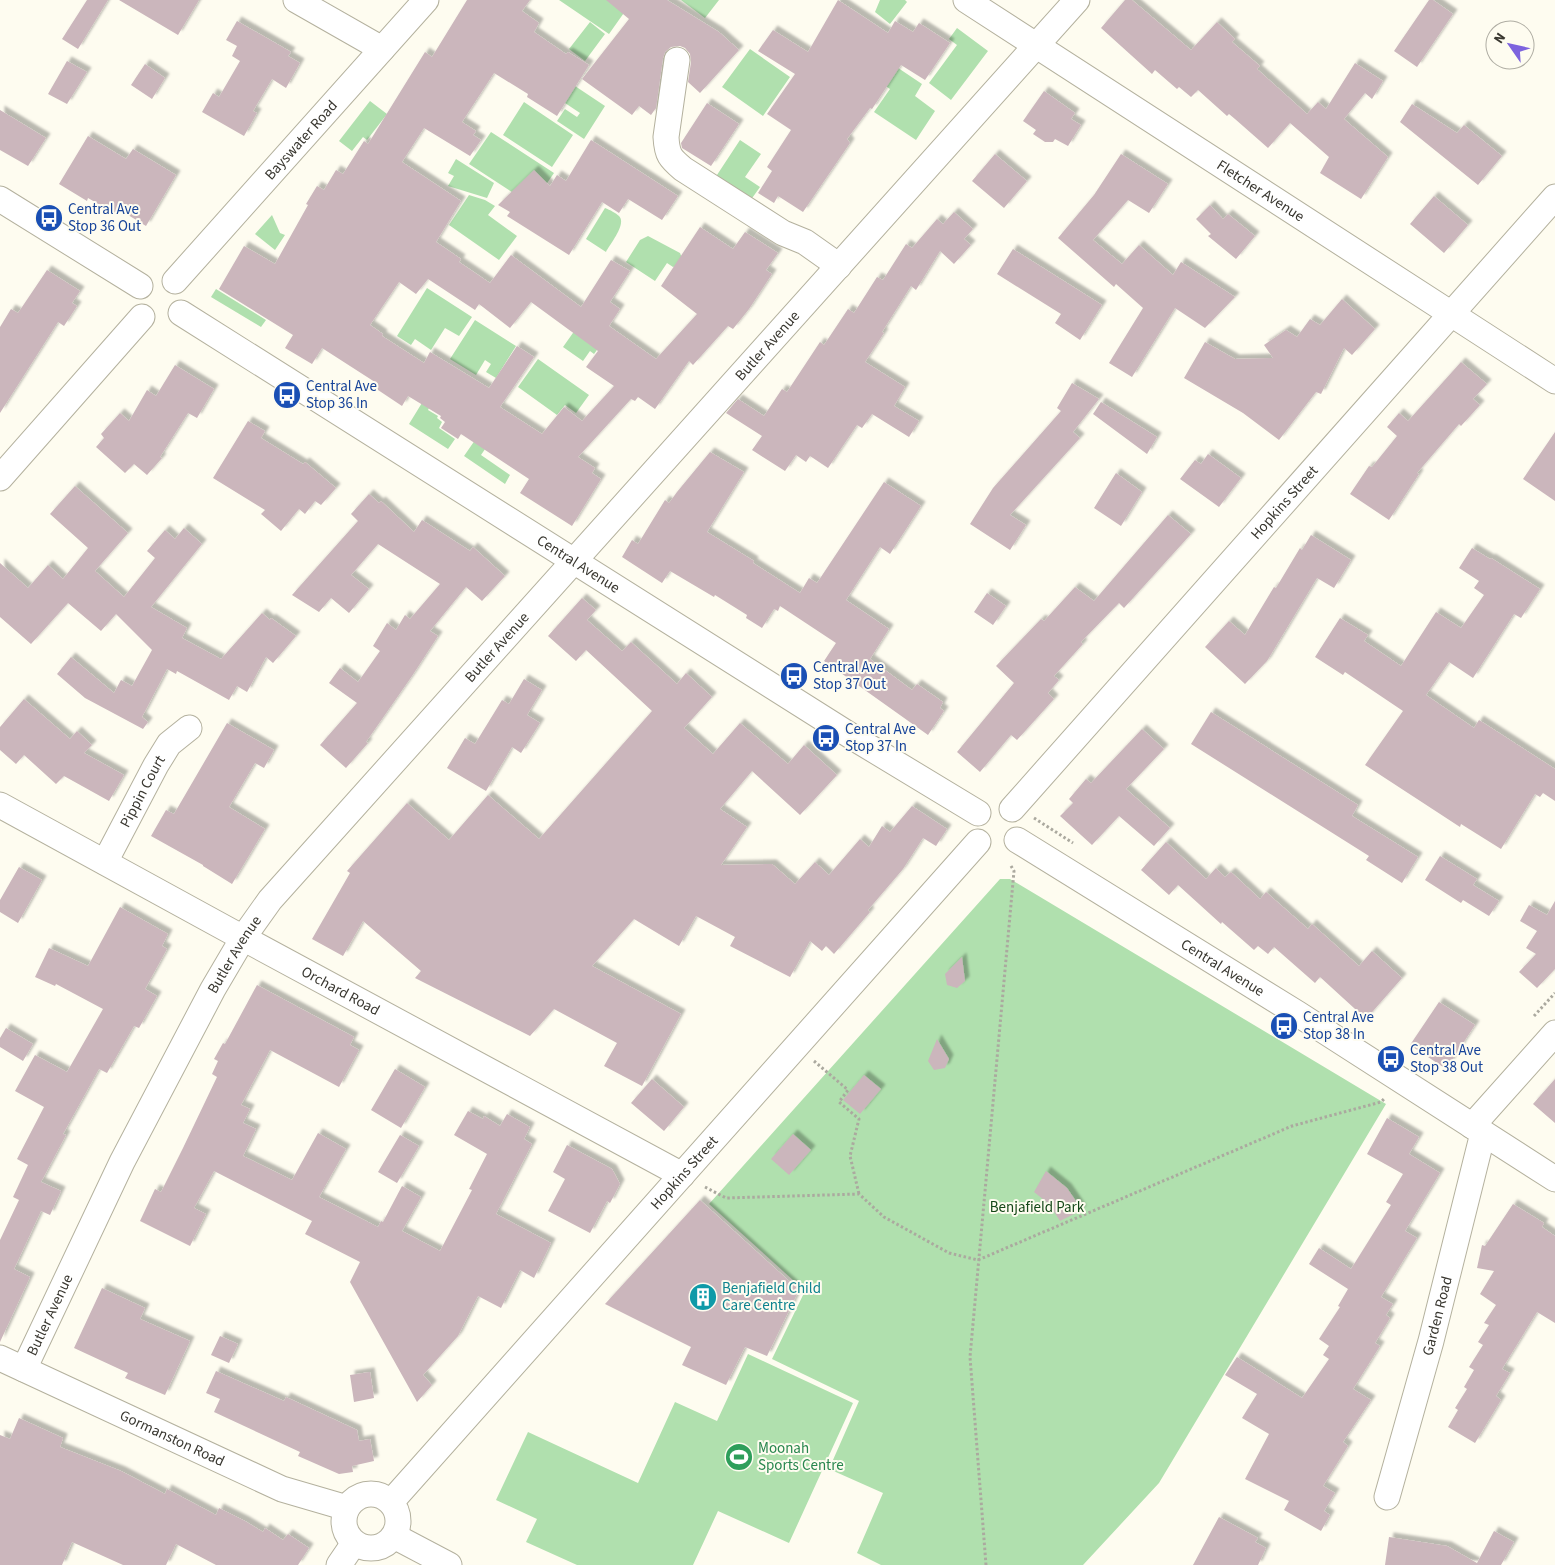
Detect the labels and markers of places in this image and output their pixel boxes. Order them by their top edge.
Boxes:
place label: Central Ave Stop 36 Out [68,199,141,237]
bus stop icon: Central Ave Stop 36 Out [34,203,64,233]
place label: Central Ave Stop 36 In [306,376,377,414]
bus stop icon: Central Ave Stop 36 In [272,380,302,410]
place label: Central Ave Stop 37 Out [813,657,886,695]
bus stop icon: Central Ave Stop 37 Out [779,661,809,691]
place label: Central Ave Stop 37 In [845,719,916,757]
bus stop icon: Central Ave Stop 37 In [811,723,841,753]
place label: Central Ave Stop 38 In [1303,1007,1374,1045]
bus stop icon: Central Ave Stop 38 In [1269,1011,1299,1041]
place label: Central Ave Stop 38 Out [1410,1040,1483,1078]
bus stop icon: Central Ave Stop 38 Out [1376,1044,1406,1074]
place label: Benjafield Child Care Centre [722,1278,821,1316]
building icon: Benjafield Child Care Centre [688,1282,718,1312]
place label: Moonah Sports Centre [758,1438,844,1476]
sports icon: Moonah Sports Centre [724,1442,754,1472]

